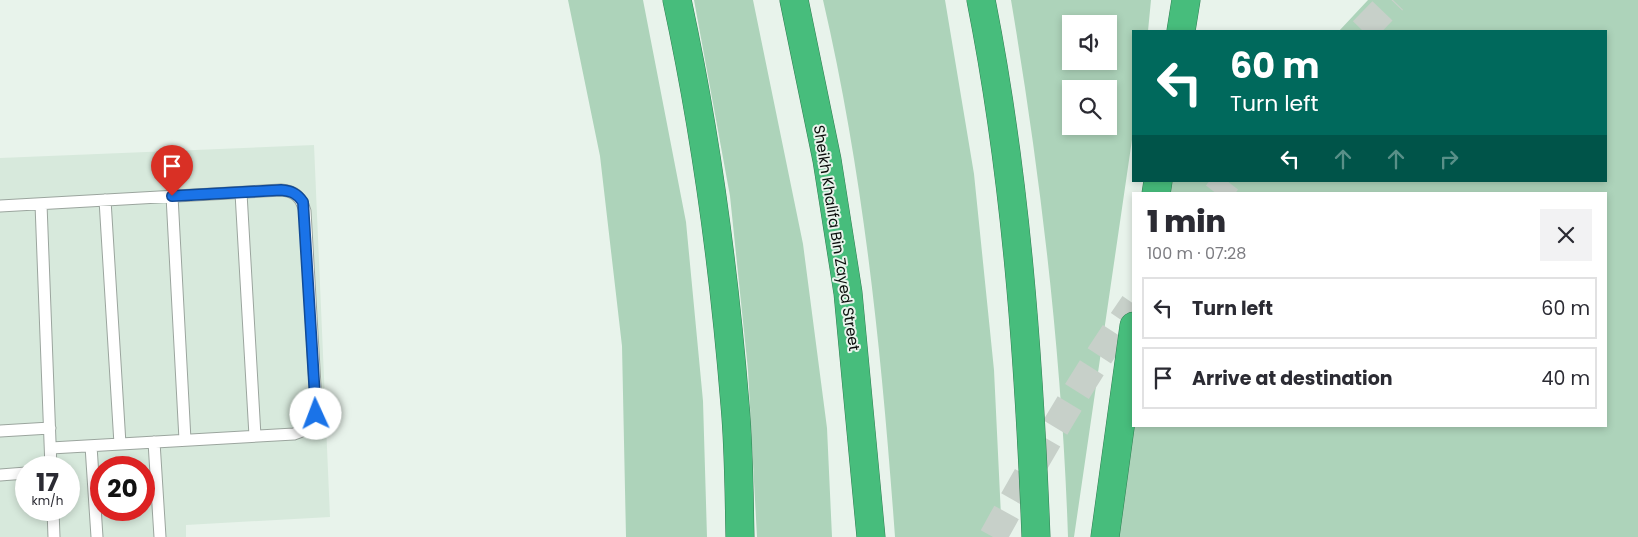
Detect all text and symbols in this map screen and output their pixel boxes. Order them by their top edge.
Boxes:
map controls [1062,15,1117,135]
button: sound [1062,15,1117,70]
text: 60 m [1230,41,1320,90]
icon: left [1147,50,1212,115]
button: search [1062,80,1117,135]
text: Turn left [1230,88,1318,119]
street label: Sheikh Khalifa Bin Zayed Street [809,124,865,352]
pin [151,145,193,196]
icon: left [1276,145,1304,173]
icon: ahead [1329,145,1357,173]
icon: ahead [1382,145,1410,173]
icon: right [1435,145,1463,173]
icon: arrive [158,152,186,180]
text: 1 min [1147,200,1226,243]
button: close [1540,209,1592,261]
text: 100 m · 07:28 [1147,242,1246,265]
icon: left [1149,294,1177,322]
text: Turn left [1192,295,1273,322]
text: 60 m [1541,295,1590,322]
icon: arrive [1149,364,1177,392]
text: Arrive at destination [1192,365,1393,392]
text: 40 m [1541,365,1590,392]
position arrow [289,387,341,439]
speed limit sign: 20 [90,456,155,521]
text: 17 [36,465,59,500]
text: km/h [32,492,63,509]

